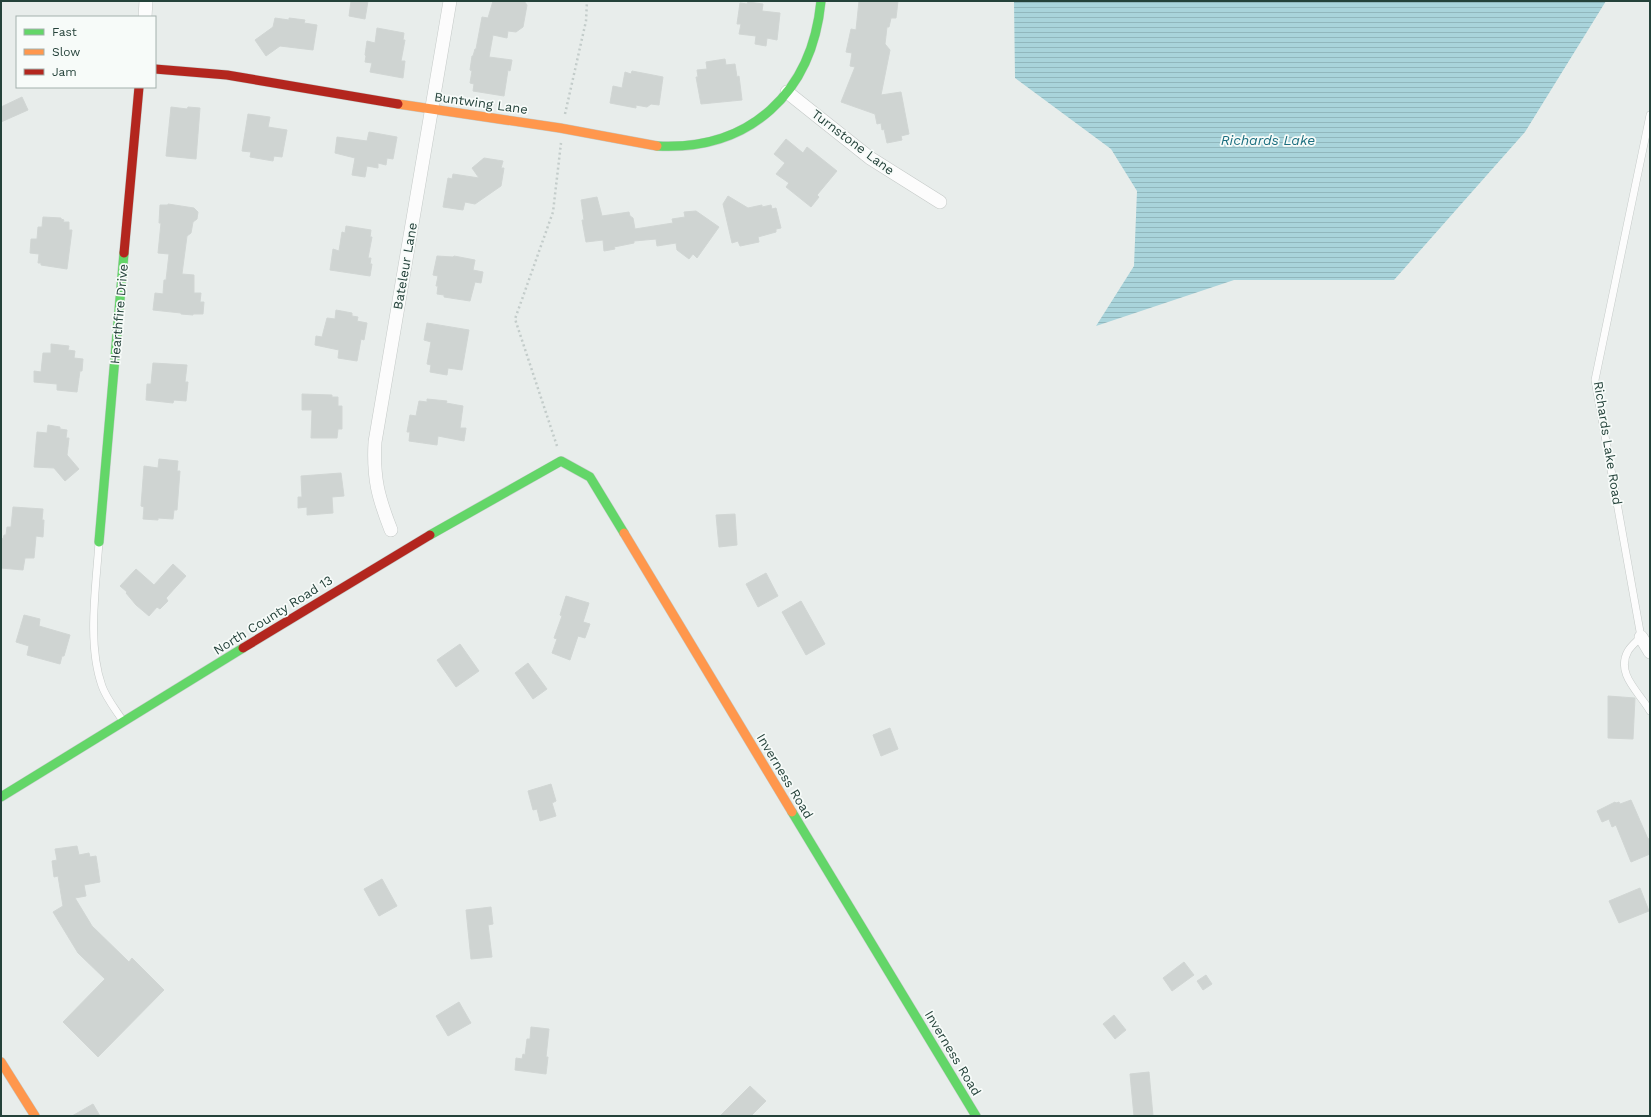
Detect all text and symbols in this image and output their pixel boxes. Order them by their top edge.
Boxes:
legend [16,16,156,88]
text: Fast [52,25,77,39]
text: Slow [52,45,80,59]
text: Jam [52,65,77,79]
street label: Buntwing Lane [433,89,529,117]
street label: Turnstone Lane [809,106,897,178]
water label: Richards Lake [1221,132,1315,148]
street label: Bateleur Lane [390,221,420,311]
street label: Hearthfire Drive [107,263,131,365]
street label: Richards Lake Road [1591,380,1625,506]
street label: North County Road 13 [211,572,335,658]
street label: Inverness Road [754,731,816,821]
street label: Inverness Road [922,1008,984,1098]

